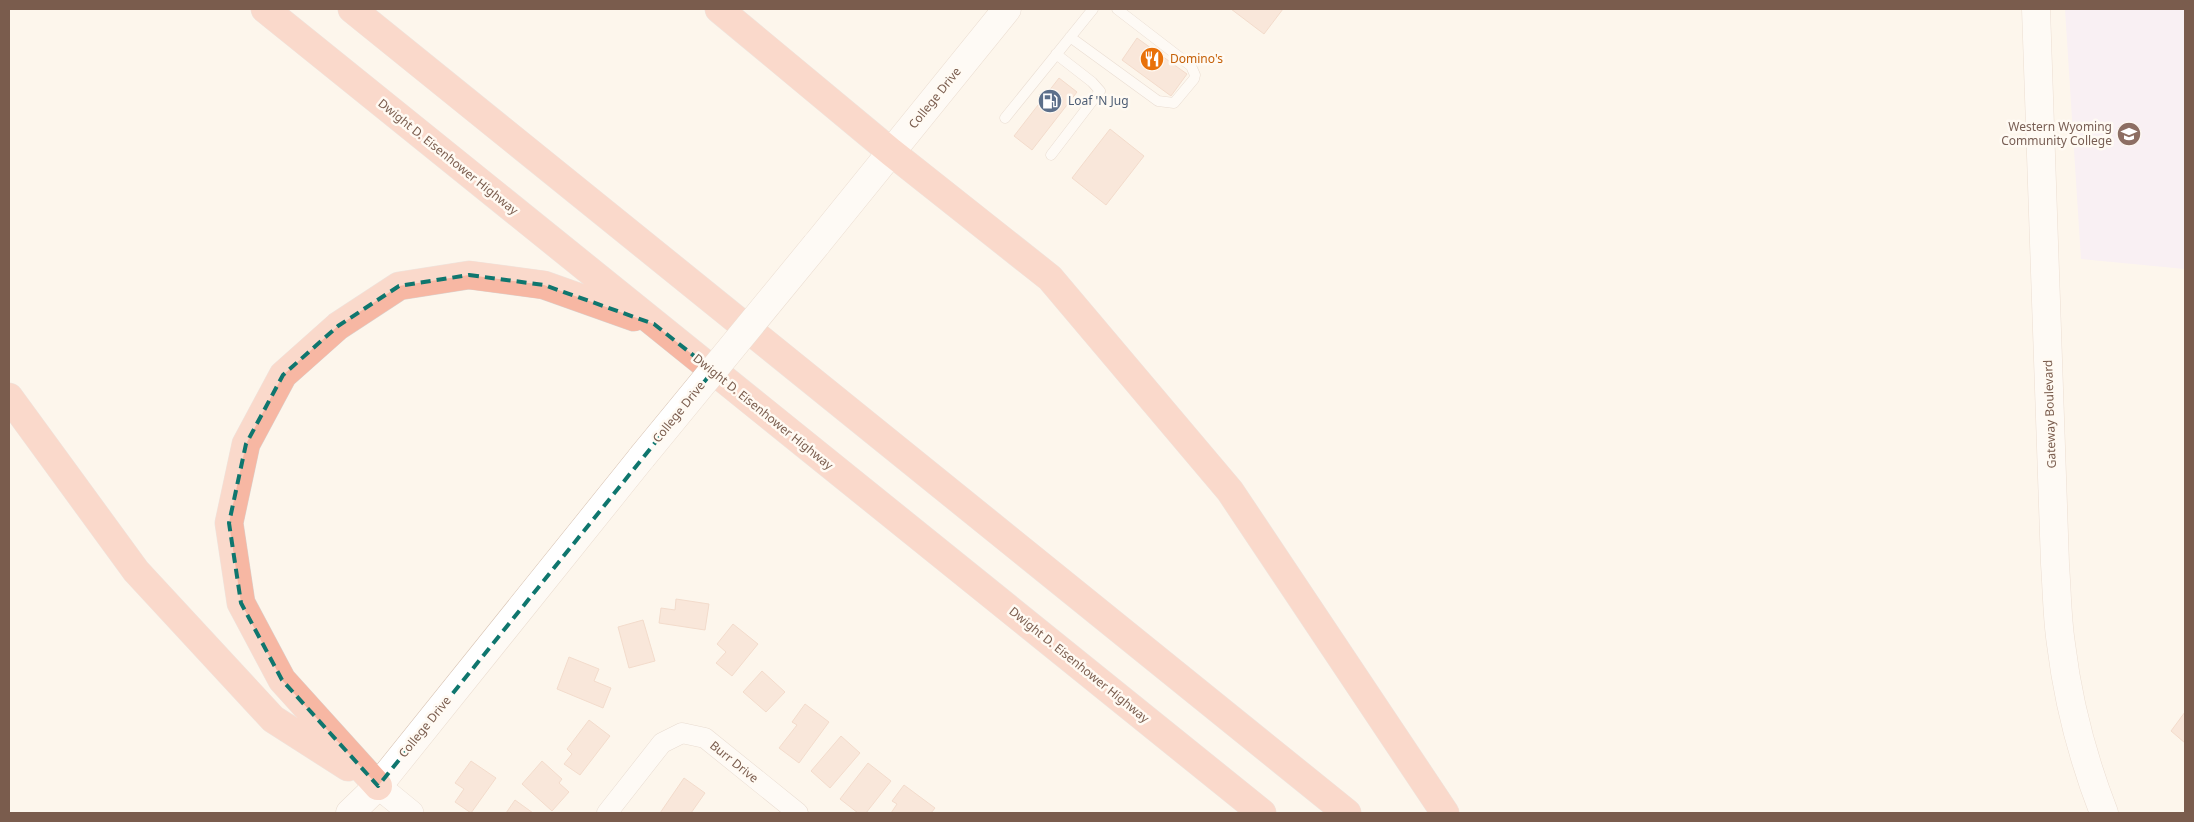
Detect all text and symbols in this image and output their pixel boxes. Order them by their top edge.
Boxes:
restaurant icon: Domino's [1139,46,1165,72]
place label: Domino's [1170,50,1223,67]
street label: College Drive [904,63,965,132]
fuel station icon: Loaf 'N Jug [1037,88,1063,114]
place label: Loaf 'N Jug [1068,92,1129,109]
street label: Dwight D. Eisenhower Highway [375,95,523,219]
place label: Western Wyoming Community College [2001,118,2112,149]
school or university icon: Western Wyoming Community College [2116,121,2142,147]
street label: Dwight D. Eisenhower Highway [690,350,838,474]
street label: Gateway Boulevard [2039,359,2060,469]
street label: College Drive [648,377,709,446]
street label: Dwight D. Eisenhower Highway [1006,603,1154,727]
street label: College Drive [394,692,455,761]
street label: Burr Drive [706,737,762,787]

